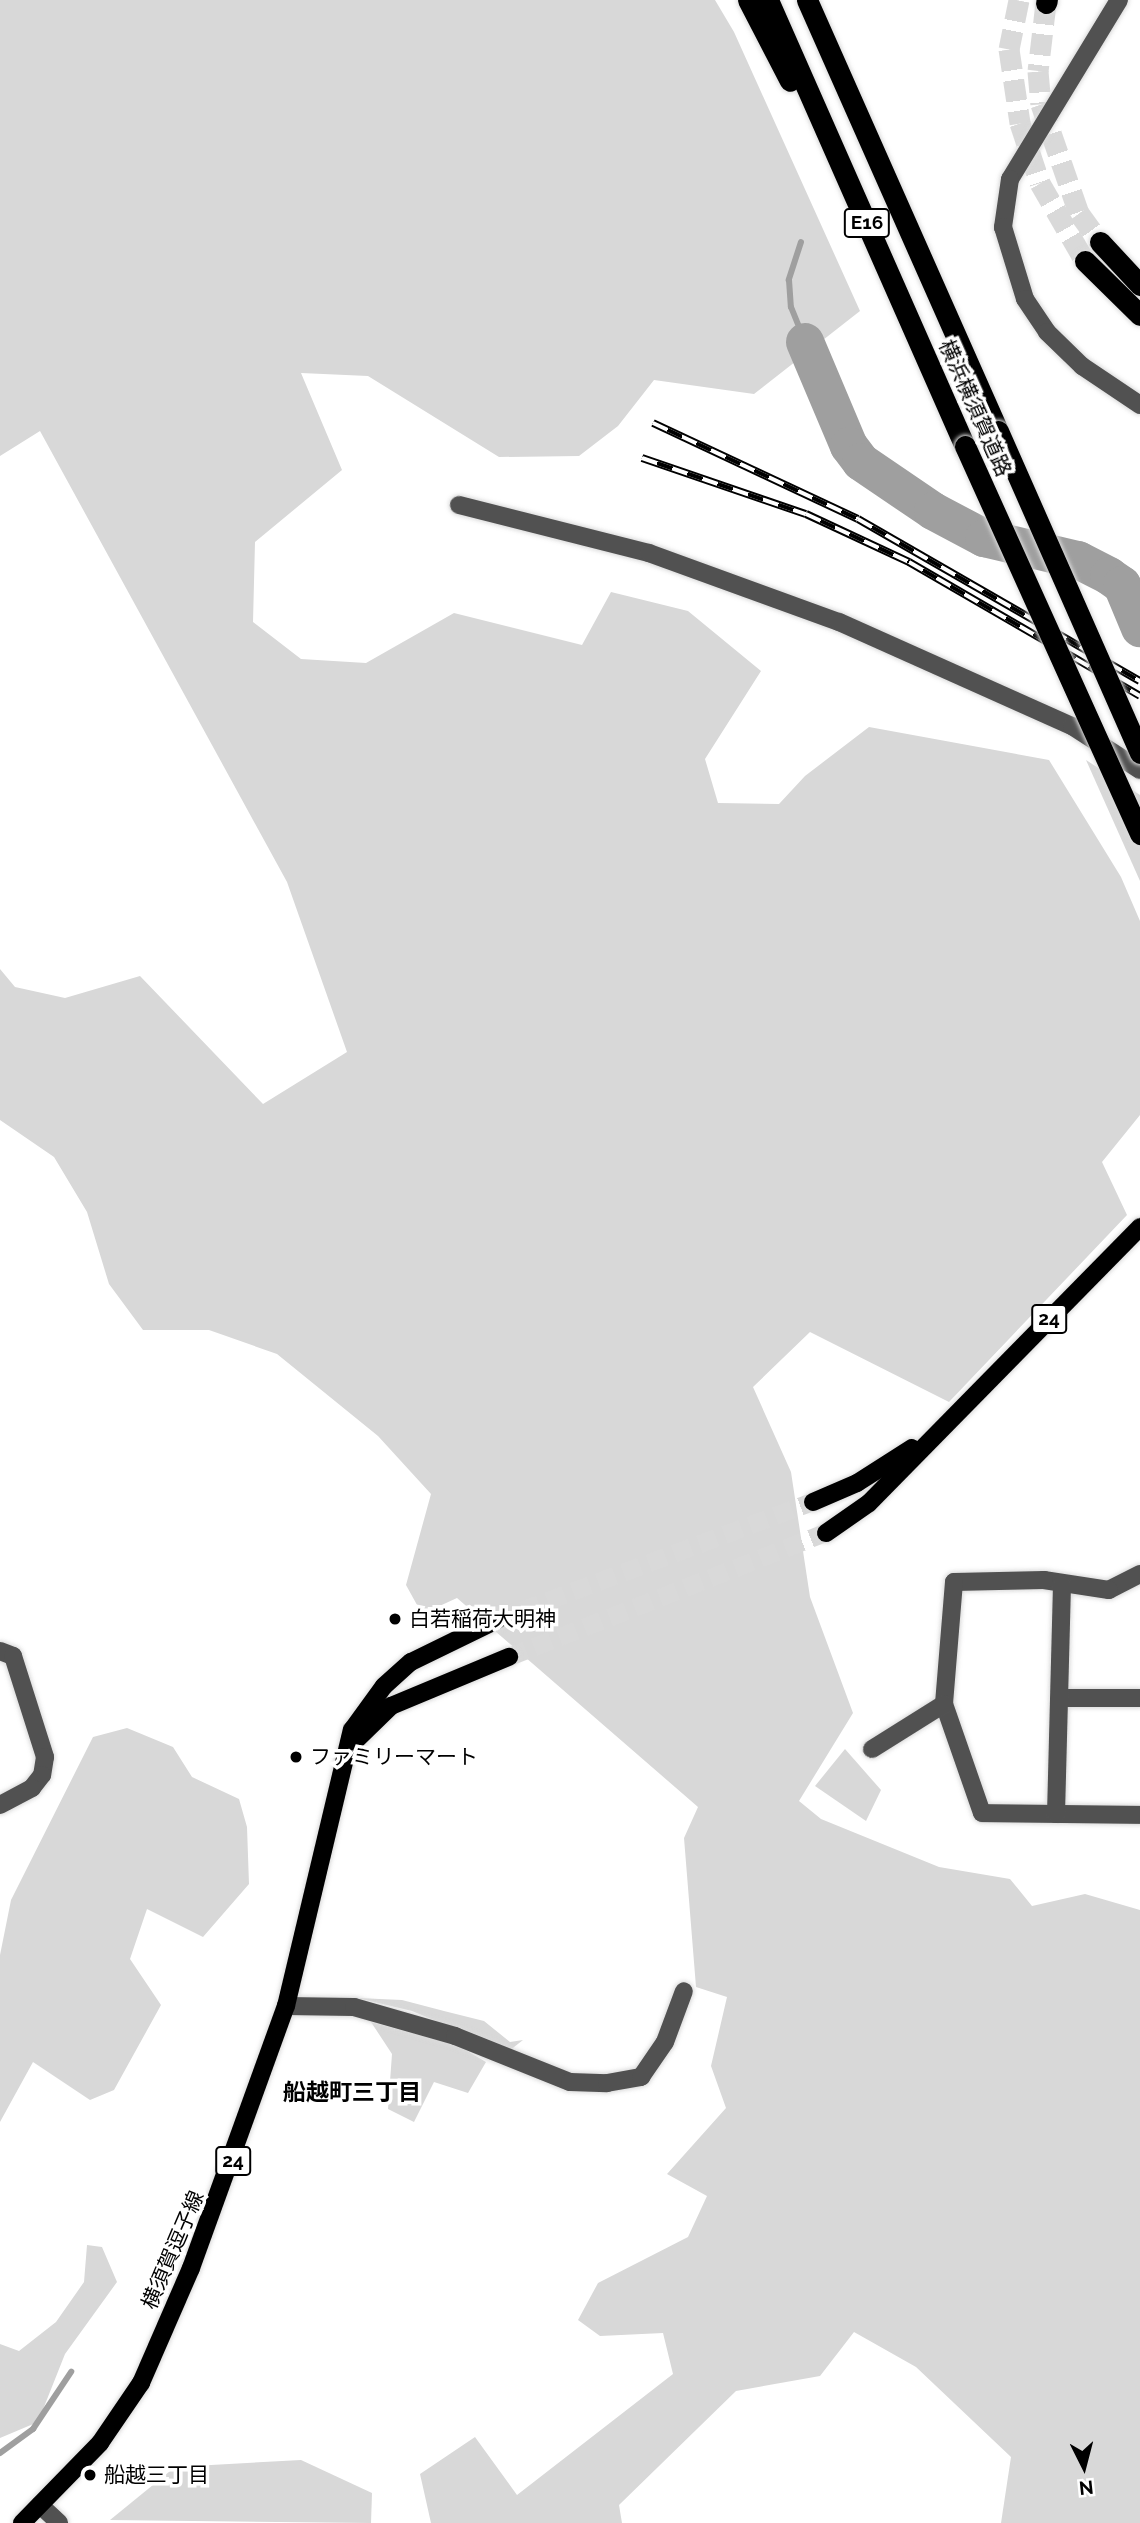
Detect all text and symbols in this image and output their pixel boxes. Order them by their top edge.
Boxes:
road number: E16 [842,208,892,238]
street label: 横浜横須賀道路 [934,336,1016,480]
road number: 24 [1030,1303,1068,1334]
place label: 白若稲荷大明神 [409,1606,556,1632]
marker: 白若稲荷大明神 [387,1611,403,1627]
place label: ファミリーマート [310,1744,478,1770]
marker: ファミリーマート [288,1749,304,1765]
district label: 船越町三丁目 [283,2078,421,2106]
road number: 24 [214,2146,252,2176]
street label: 横須賀逗子線 [137,2187,209,2313]
north arrow [1049,2432,1119,2502]
place label: 船越三丁目 [104,2462,209,2488]
marker: 船越三丁目 [82,2467,98,2483]
text: N [1078,2476,1095,2500]

